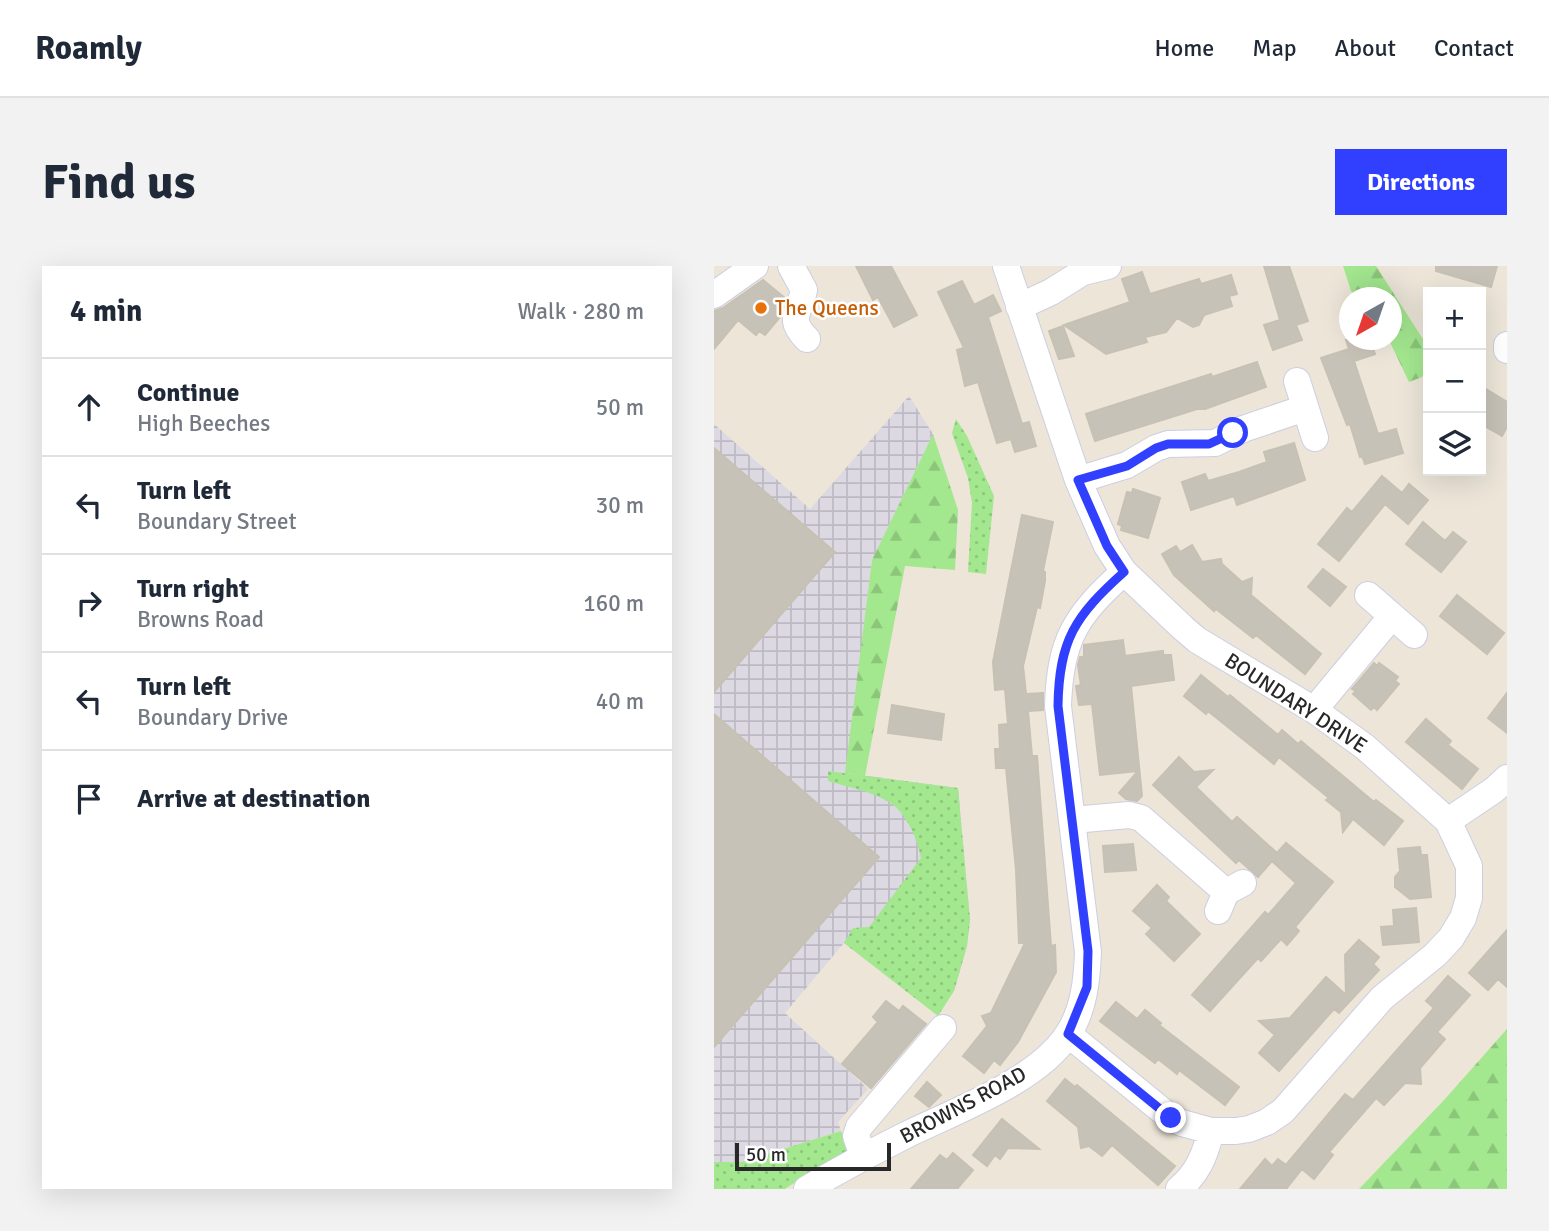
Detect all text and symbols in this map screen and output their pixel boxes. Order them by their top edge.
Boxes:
text: Roamly [35,28,142,69]
text: Home [1154,33,1214,63]
text: Map [1252,33,1297,63]
text: About [1335,33,1396,63]
text: Contact [1434,33,1514,63]
button: Directions [1335,149,1507,215]
text: Find us [42,152,195,212]
north arrow [1339,287,1402,350]
map controls [1423,287,1486,476]
button: + [1423,287,1486,350]
text: 4 min [70,293,142,330]
place label: The Queens [775,295,879,321]
text: Walk · 280 m [518,297,644,326]
marker: The Queens [753,300,769,316]
button: − [1423,350,1486,413]
text: Continue [137,377,239,409]
icon: ahead [70,388,108,426]
text: 50 m [596,393,644,422]
text: High Beeches [137,409,270,438]
button: layers [1423,413,1486,476]
route start [1217,417,1248,448]
text: Turn left [137,475,231,507]
icon: left [70,486,108,524]
text: 30 m [596,491,644,520]
text: Boundary Street [137,507,297,536]
text: Turn right [137,573,249,605]
icon: right [70,584,108,622]
text: 160 m [583,589,644,618]
text: Browns Road [137,605,264,634]
street label: BOUNDARY DRIVE [1220,647,1372,759]
text: Turn left [137,671,231,703]
icon: left [70,682,108,720]
text: 40 m [596,687,644,716]
text: Boundary Drive [137,703,288,732]
icon: arrive [70,780,108,818]
text: Arrive at destination [137,783,370,815]
street label: BROWNS ROAD [895,1061,1031,1149]
route end [1155,1102,1186,1133]
scale bar [735,1140,891,1172]
text: 50 m [746,1143,786,1167]

